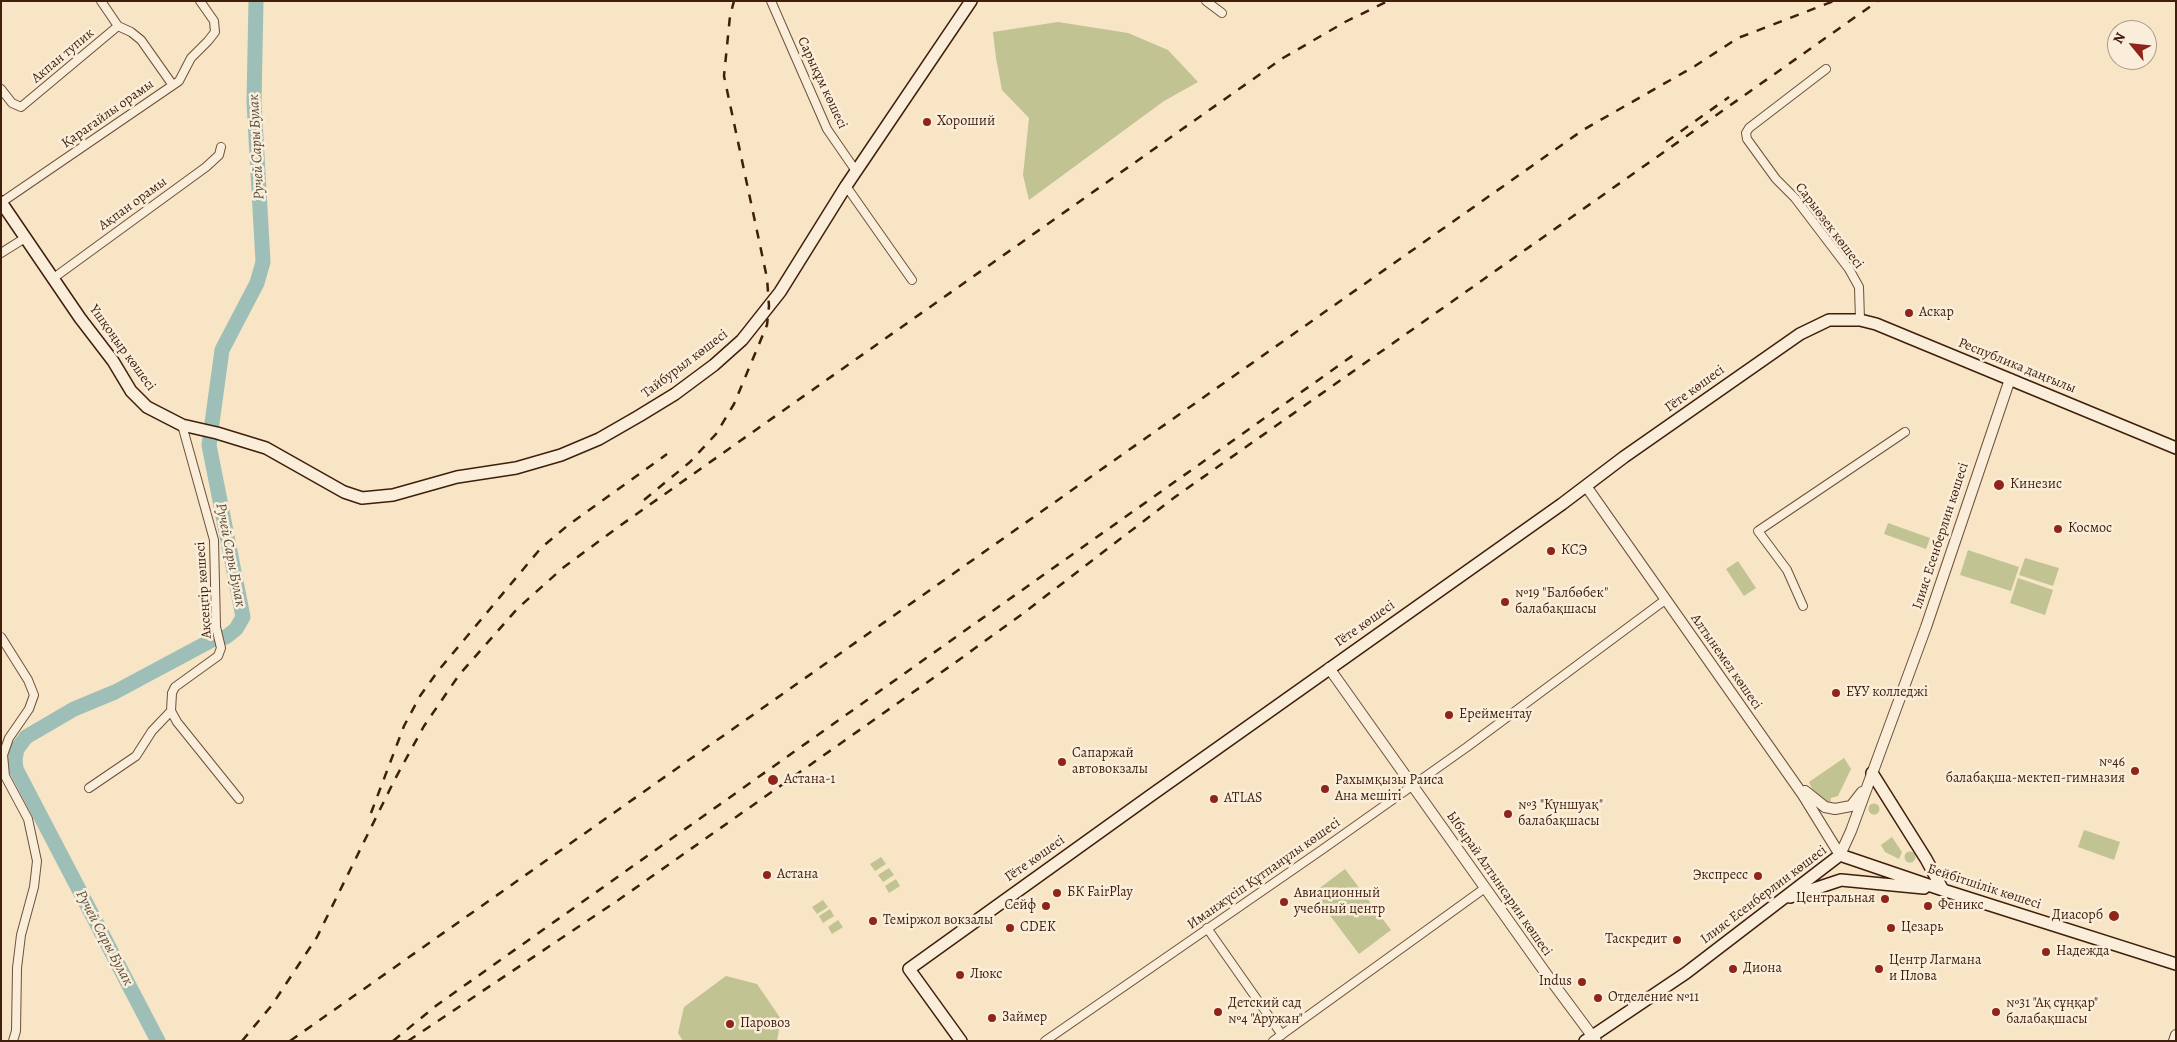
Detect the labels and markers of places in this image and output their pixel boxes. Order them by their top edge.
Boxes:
place label: Хороший [937,114,995,130]
marker: Хороший [921,116,933,128]
place label: Аскар [1919,305,1954,321]
marker: Аскар [1903,307,1915,319]
place label: Кинезис [2010,477,2062,493]
marker: Кинезис [1992,478,2006,492]
place label: Космос [2068,521,2112,537]
marker: Космос [2052,523,2064,535]
place label: КСЭ [1561,543,1587,559]
marker: КСЭ [1545,545,1557,557]
place label: №19 "Балбөбек" балабақшасы [1515,586,1608,618]
marker: №19 "Балбөбек" балабақшасы [1499,596,1511,608]
place label: ЕҰУ колледжі [1846,685,1928,701]
marker: ЕҰУ колледжі [1830,687,1842,699]
place label: Ерейментау [1459,707,1532,723]
marker: Ерейментау [1443,709,1455,721]
place label: Сапаржай автовокзалы [1072,746,1148,779]
place label: №46 балабақша-мектеп-гимназия [1946,755,2125,788]
marker: Сапаржай автовокзалы [1056,756,1068,768]
marker: №46 балабақша-мектеп-гимназия [2129,765,2141,777]
place label: Астана-1 [784,772,835,788]
marker: Астана-1 [766,773,780,787]
place label: Рахымқызы Раиса Ана мешіті [1335,773,1444,806]
marker: Рахымқызы Раиса Ана мешіті [1319,783,1331,795]
place label: ATLAS [1224,791,1263,807]
marker: ATLAS [1208,793,1220,805]
place label: №3 "Күншуақ" балабақшасы [1518,798,1603,830]
marker: №3 "Күншуақ" балабақшасы [1502,808,1514,820]
place label: Астана [777,867,818,883]
place label: Экспресс [1693,868,1748,884]
marker: Астана [761,869,773,881]
marker: Экспресс [1752,870,1764,882]
place label: БК FairPlay [1067,885,1133,901]
place label: Авиационный учебный центр [1294,886,1385,919]
marker: БК FairPlay [1051,887,1063,899]
place label: Центральная [1796,891,1875,907]
marker: Центральная [1879,893,1891,905]
marker: Авиационный учебный центр [1278,896,1290,908]
place label: Сейф [1004,898,1036,914]
place label: Феникс [1938,898,1984,914]
marker: Сейф [1040,900,1052,912]
marker: Феникс [1922,900,1934,912]
place label: Диасорб [2052,908,2103,924]
marker: Диасорб [2107,909,2121,923]
place label: Теміржол вокзалы [883,913,993,929]
marker: Теміржол вокзалы [867,915,879,927]
place label: CDEK [1020,920,1056,936]
place label: Цезарь [1901,920,1943,936]
marker: CDEK [1004,922,1016,934]
marker: Цезарь [1885,922,1897,934]
place label: Таскредит [1605,932,1667,948]
marker: Таскредит [1671,934,1683,946]
place label: Надежда [2056,944,2110,960]
marker: Надежда [2040,946,2052,958]
place label: Центр Лагмана и Плова [1889,953,1981,986]
place label: Диона [1743,961,1782,977]
marker: Диона [1727,963,1739,975]
marker: Центр Лагмана и Плова [1873,963,1885,975]
place label: Люкс [970,967,1002,983]
marker: Люкс [954,969,966,981]
place label: Indus [1539,974,1572,990]
marker: Indus [1576,976,1588,988]
place label: Отделение №11 [1608,990,1699,1006]
marker: Отделение №11 [1592,992,1604,1004]
place label: Детский сад №4 "Аружан" [1228,996,1303,1028]
place label: №31 "Ақ сұңқар" балабақшасы [2006,996,2098,1028]
marker: Детский сад №4 "Аружан" [1212,1006,1224,1018]
marker: №31 "Ақ сұңқар" балабақшасы [1990,1006,2002,1018]
place label: Займер [1002,1010,1047,1026]
marker: Займер [986,1012,998,1024]
place label: Паровоз [740,1016,790,1032]
marker: Паровоз [724,1018,736,1030]

